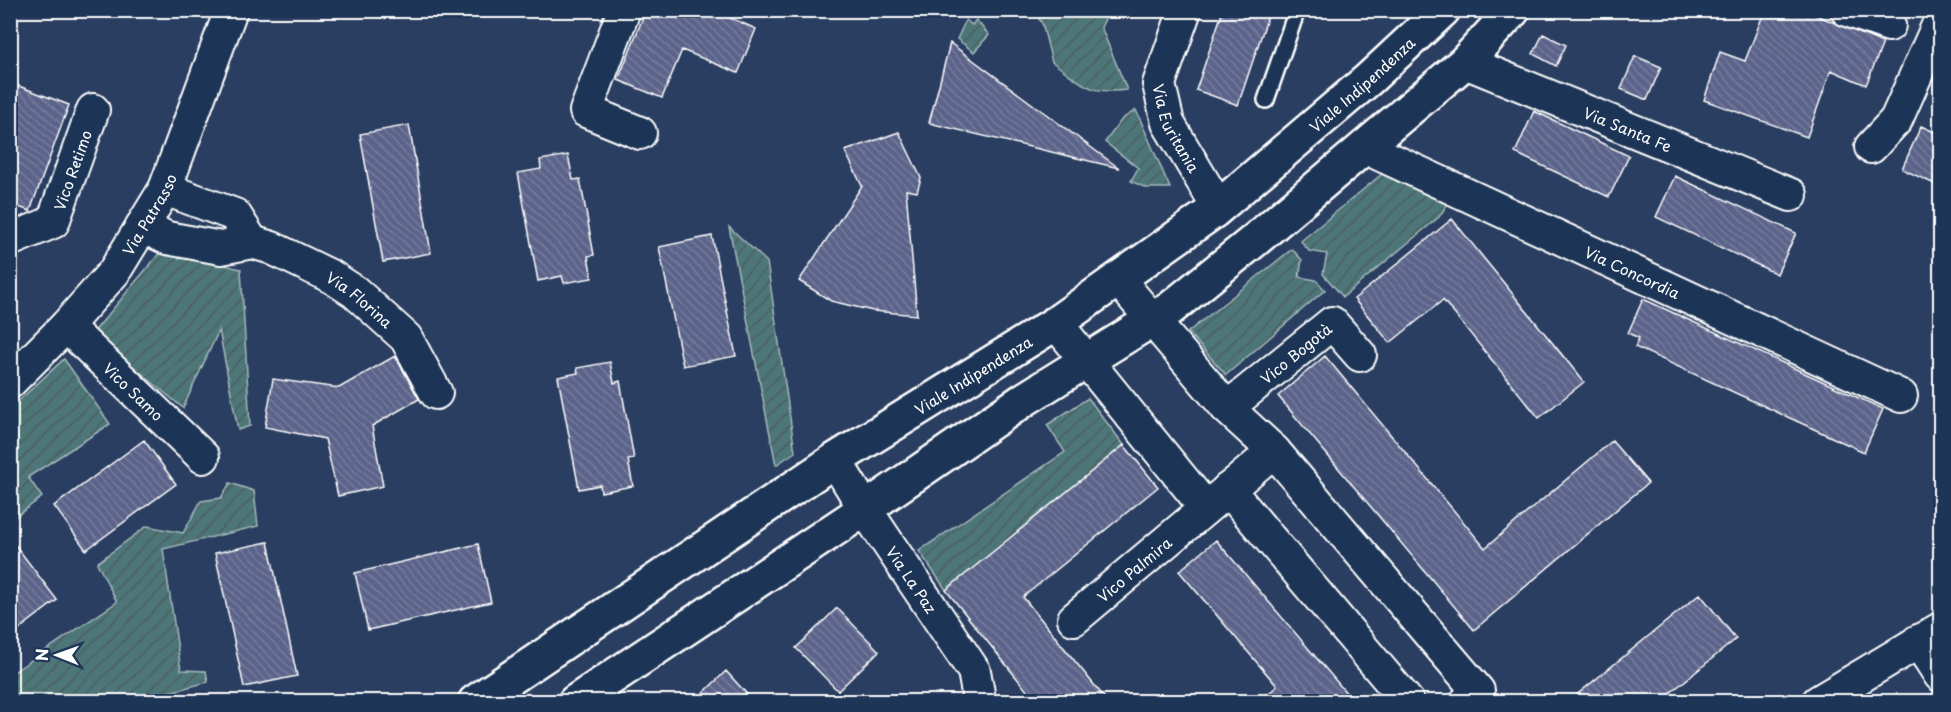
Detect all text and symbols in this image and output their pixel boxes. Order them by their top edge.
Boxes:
street label: Viale Indipendenza [1303,30,1420,137]
street label: Via Euritania [1148,81,1207,177]
street label: Via Santa Fe [1580,100,1676,157]
street label: Vico Retimo [47,127,97,213]
street label: Via Patrasso [116,170,181,259]
street label: Via Concordia [1581,239,1685,304]
street label: Via Florina [322,265,399,333]
street label: Vico Bogotà [1255,316,1337,389]
street label: Viale Indipendenza [910,329,1037,420]
street label: Vico Samo [99,356,169,425]
street label: Vico Palmira [1091,530,1177,607]
street label: Via La Paz [881,541,943,617]
north arrow [27,625,87,685]
text: N [29,648,53,661]

